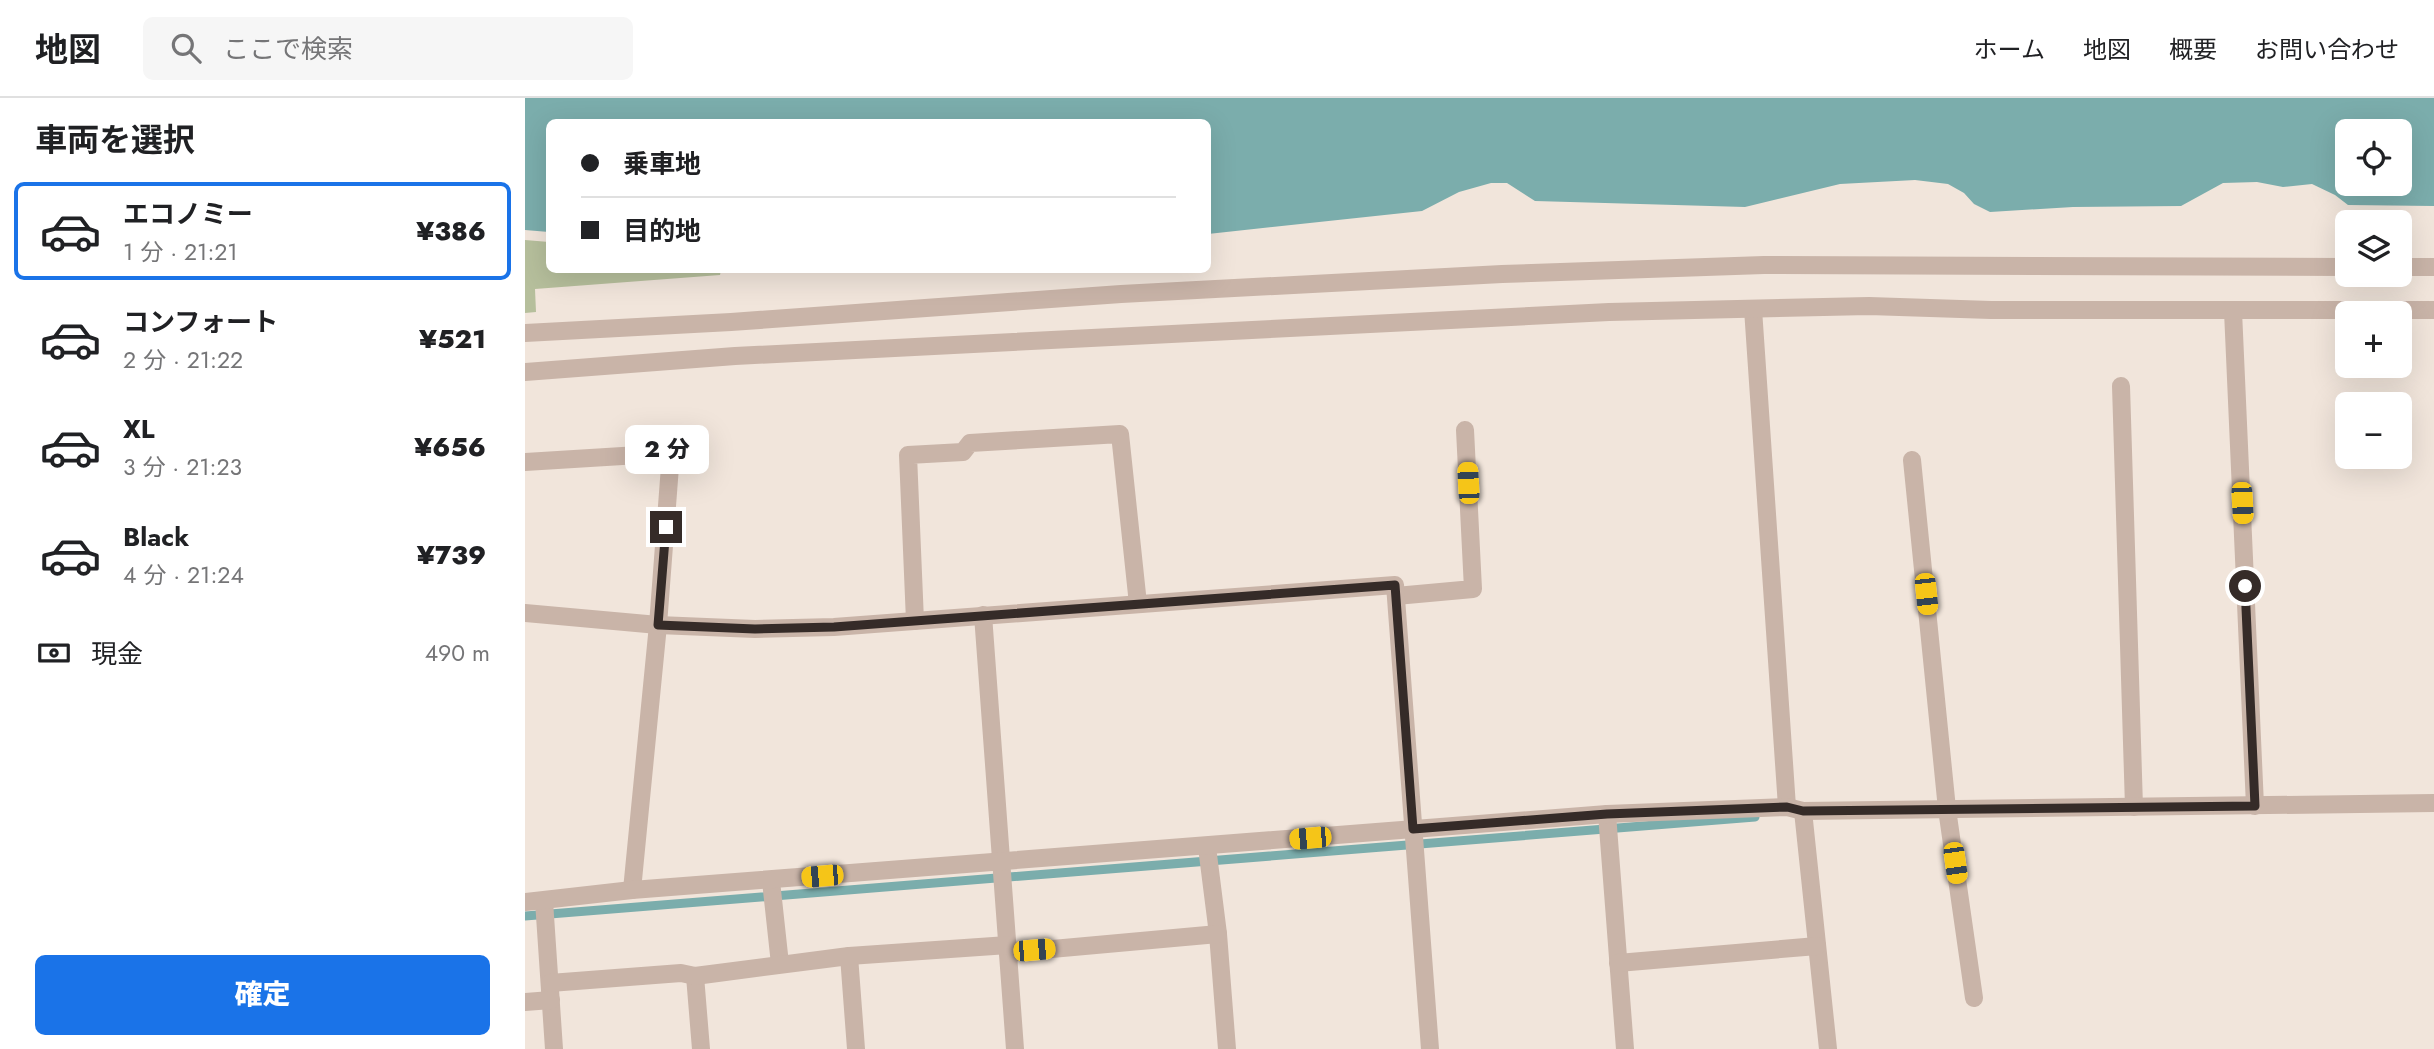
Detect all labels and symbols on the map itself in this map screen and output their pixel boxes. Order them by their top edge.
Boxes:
callout: 2 分 [624,426,708,474]
car [1457,461,1480,505]
car [2231,481,2254,525]
route end [650,511,682,543]
route start [2229,570,2261,602]
car [1914,572,1939,616]
car [1289,826,1332,850]
car [1942,841,1969,885]
car [801,864,844,888]
car [1013,938,1056,962]

